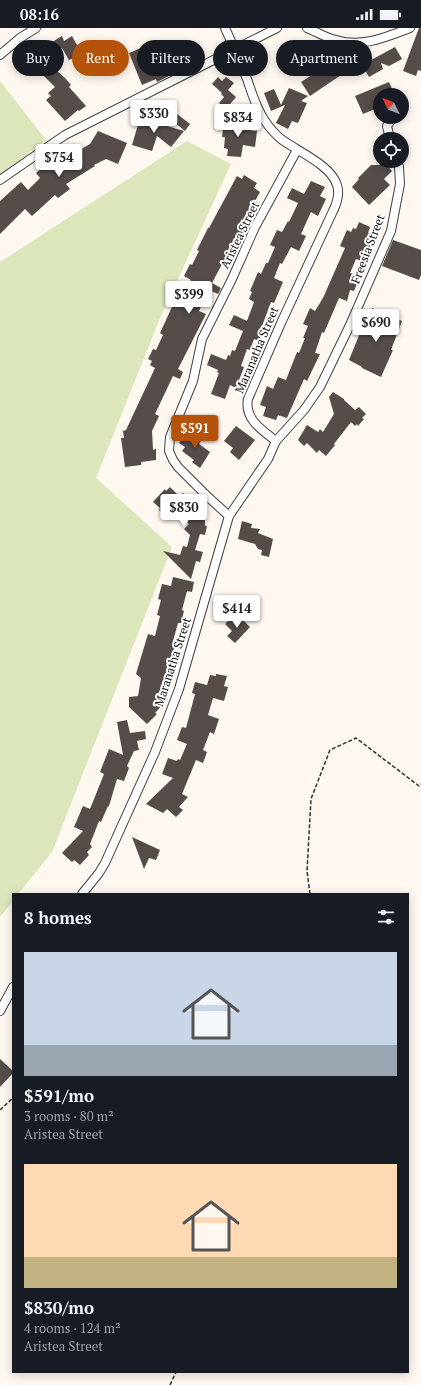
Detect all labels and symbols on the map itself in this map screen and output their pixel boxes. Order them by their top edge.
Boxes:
north arrow [373,88,409,124]
pin: $330 [130,100,178,134]
pin: $834 [214,104,262,138]
pin: $754 [35,144,83,178]
street label: Aristea Street [217,198,263,271]
street label: Freesia Street [347,212,388,286]
pin: $399 [165,281,213,315]
street label: Maranatha Street [232,304,282,395]
pin: $690 [352,309,400,343]
pin: $591 [171,415,219,449]
pin: $830 [160,494,208,528]
pin: $414 [213,595,261,629]
street label: Maranatha Street [151,615,194,708]

